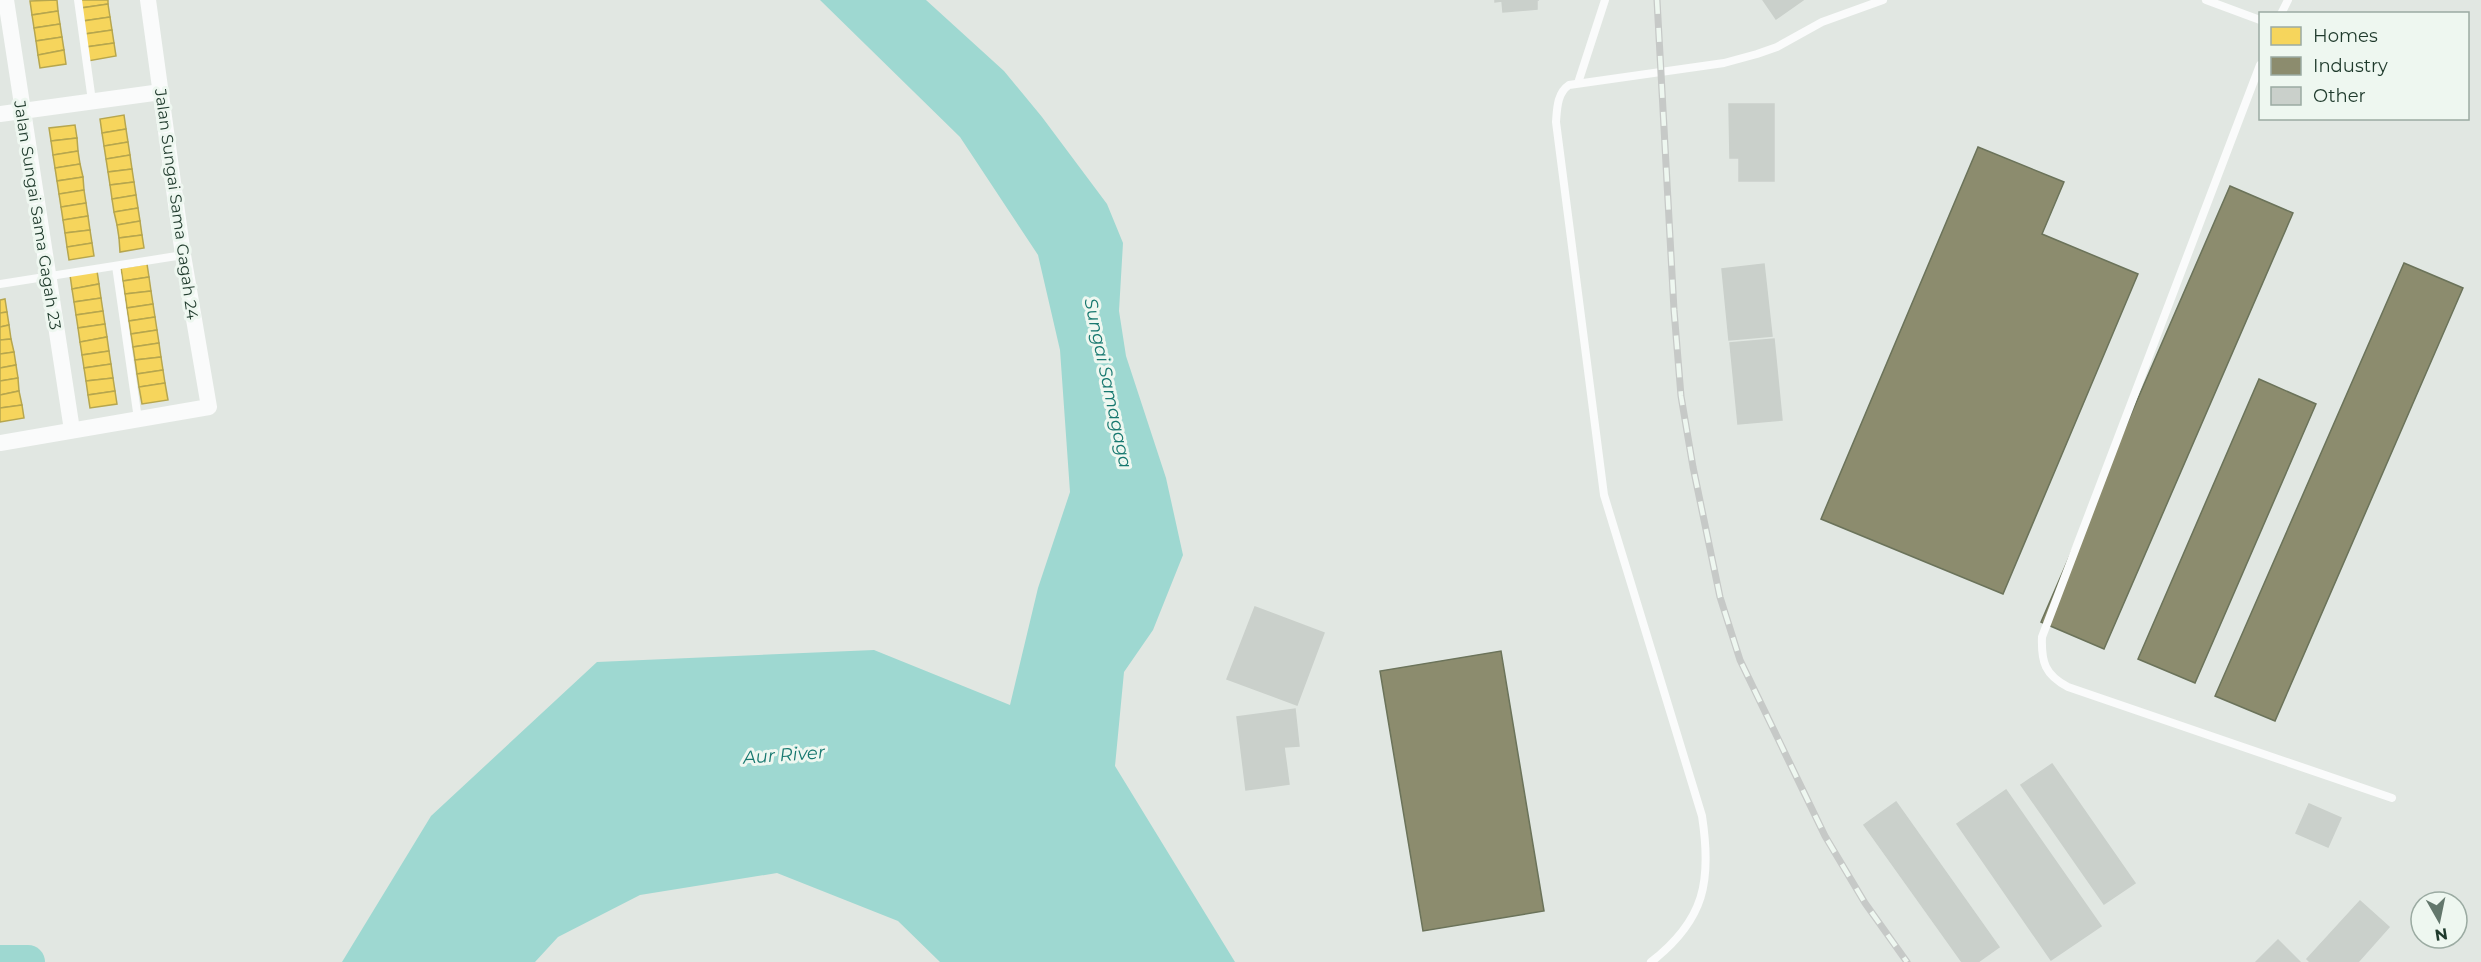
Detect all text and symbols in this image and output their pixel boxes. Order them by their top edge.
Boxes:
legend [2259,12,2469,120]
text: Homes [2313,25,2378,47]
text: Industry [2313,55,2388,77]
text: Other [2313,85,2366,107]
street label: Jalan Sungai Sama Gagah 24 [151,86,202,321]
street label: Jalan Sungai Sama Gagah 23 [10,98,65,331]
water label: Sungai Samagaga [1079,296,1137,470]
water label: Aur River [741,741,827,769]
north arrow [2409,890,2469,950]
text: N [2433,924,2449,945]

